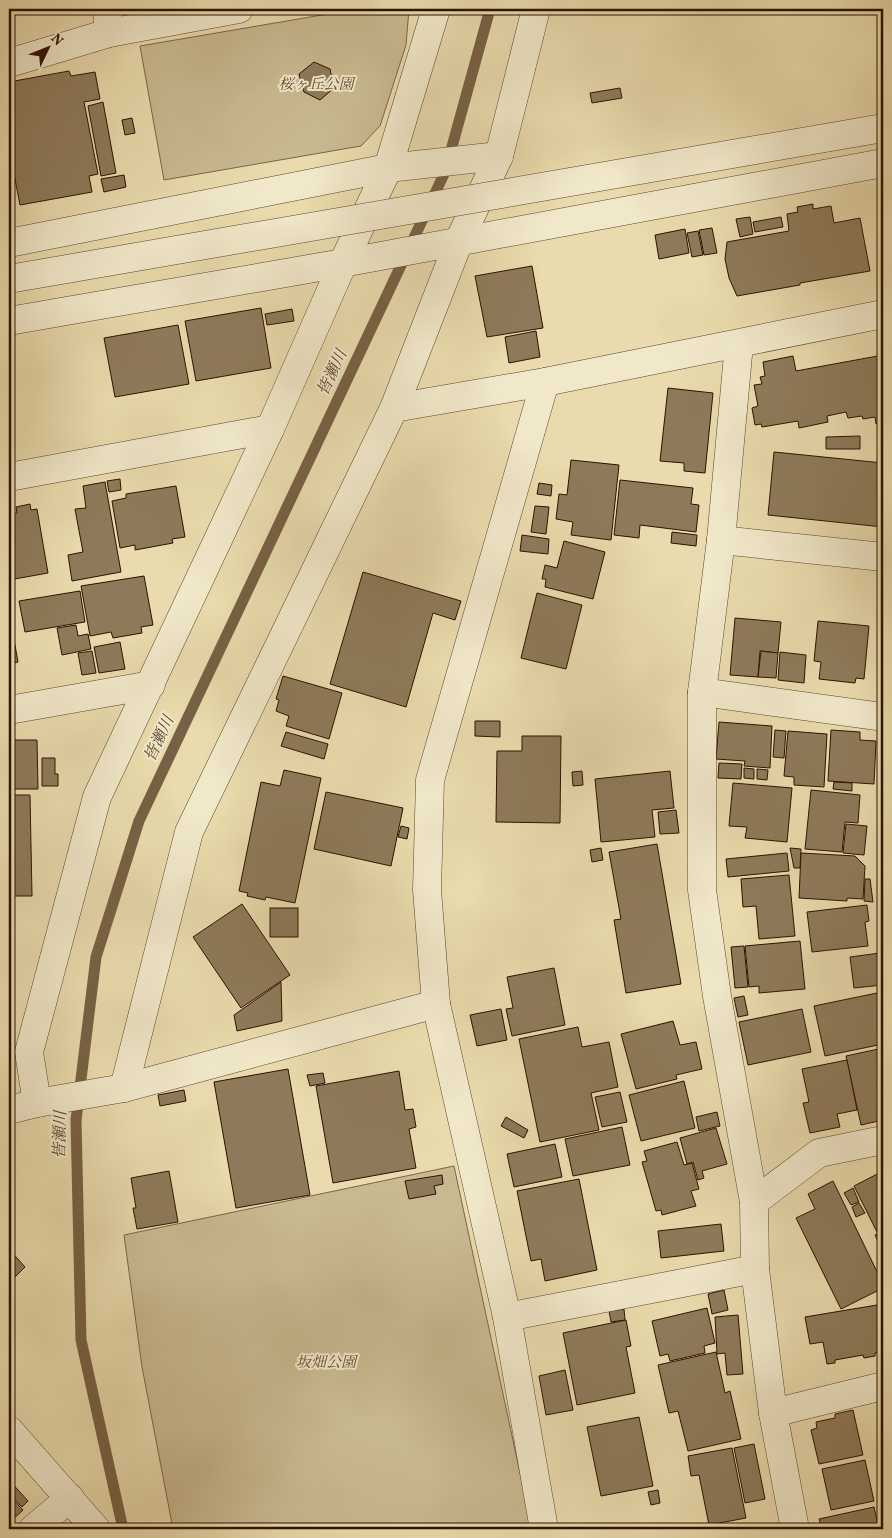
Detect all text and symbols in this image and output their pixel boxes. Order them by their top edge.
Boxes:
north arrow [22,22,72,72]
text: N [46,30,67,50]
park label: 桜ヶ丘公園 [278,75,356,96]
water label: 皆瀬川 [313,345,354,399]
water label: 皆瀬川 [140,711,181,765]
water label: 皆瀬川 [50,1109,72,1159]
park label: 坂畑公園 [296,1353,359,1374]

